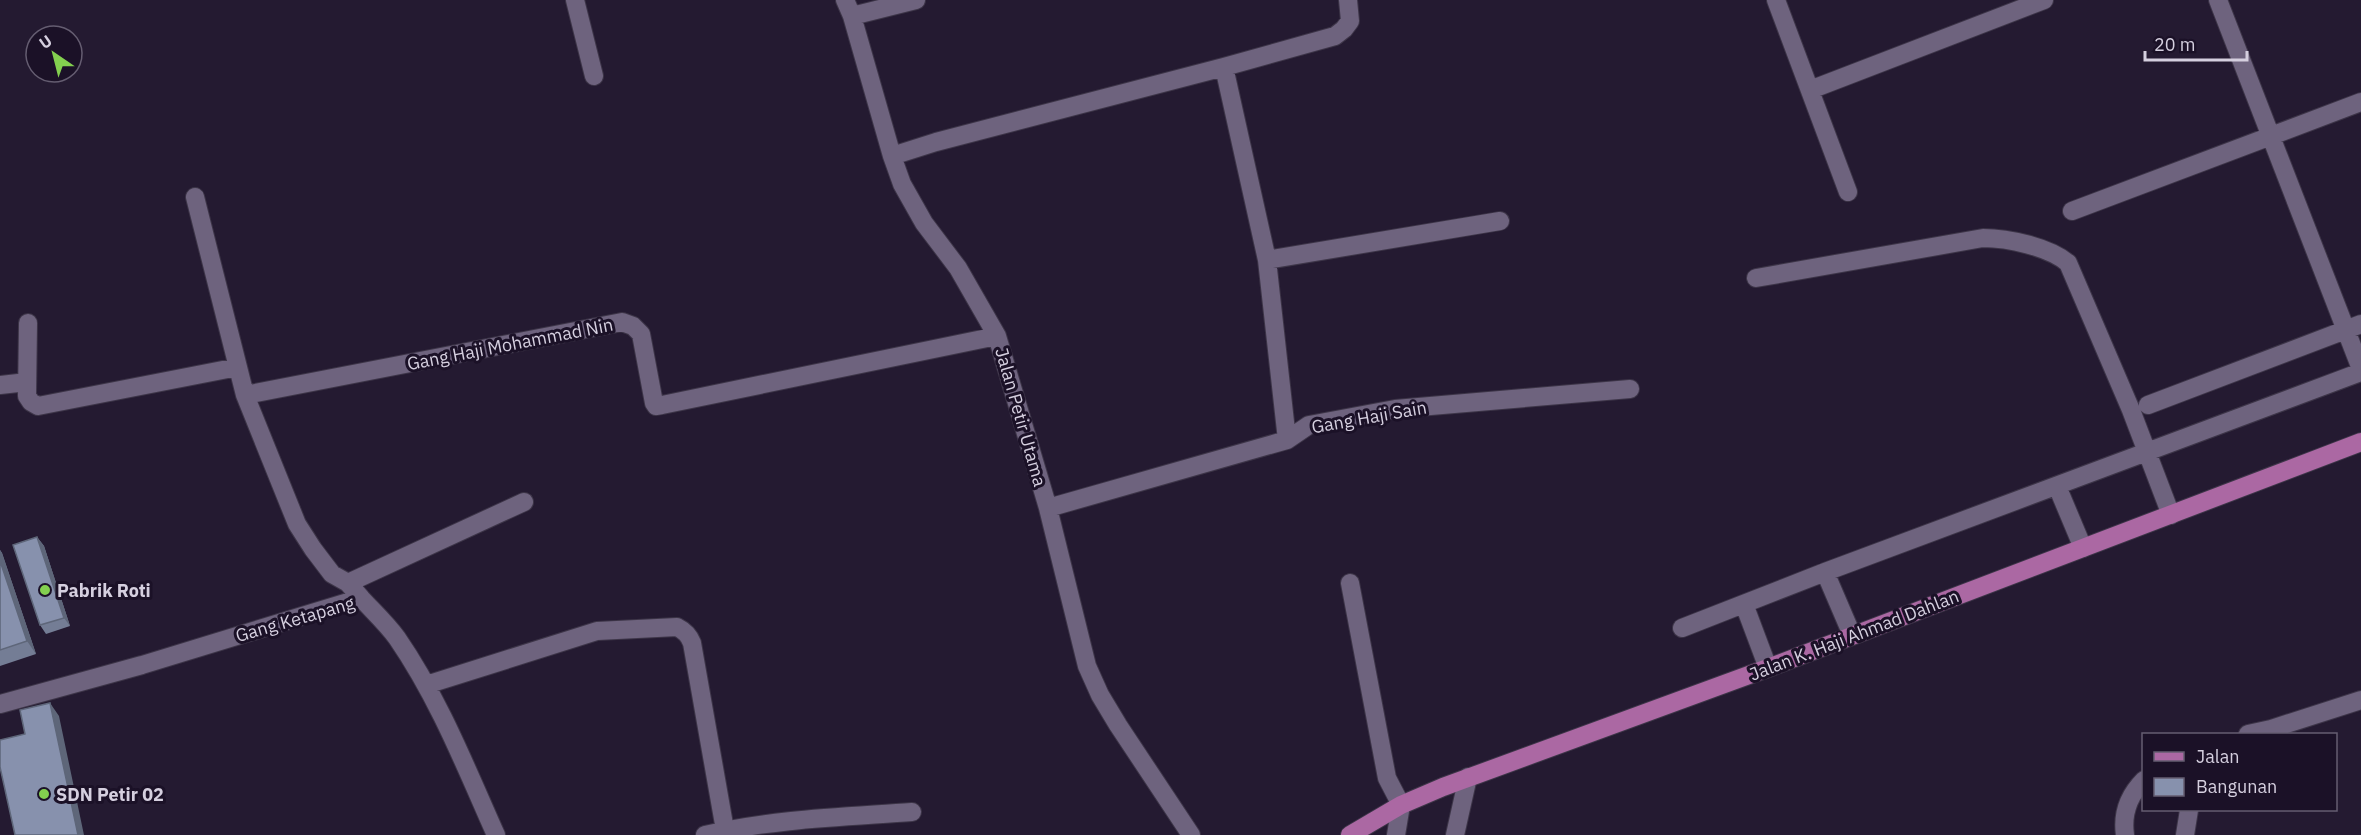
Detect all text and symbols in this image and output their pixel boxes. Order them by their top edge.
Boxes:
north arrow [24,24,84,84]
scale bar [2145,24,2247,62]
text: U [35,30,56,53]
text: 20 m [2154,33,2196,56]
street label: Gang Haji Mohammad Nin [405,313,615,375]
street label: Jalan Petir Utama [990,345,1052,489]
street label: Gang Haji Sain [1310,396,1428,438]
place label: Pabrik Roti [57,579,151,602]
marker: Pabrik Roti [38,583,52,597]
street label: Jalan K. Haji Ahmad Dahlan [1746,584,1962,686]
street label: Gang Ketapang [233,591,358,647]
legend [2142,733,2337,811]
text: Jalan [2196,745,2240,768]
text: Bangunan [2196,775,2277,798]
place label: SDN Petir 02 [56,783,164,806]
marker: SDN Petir 02 [37,787,51,801]

